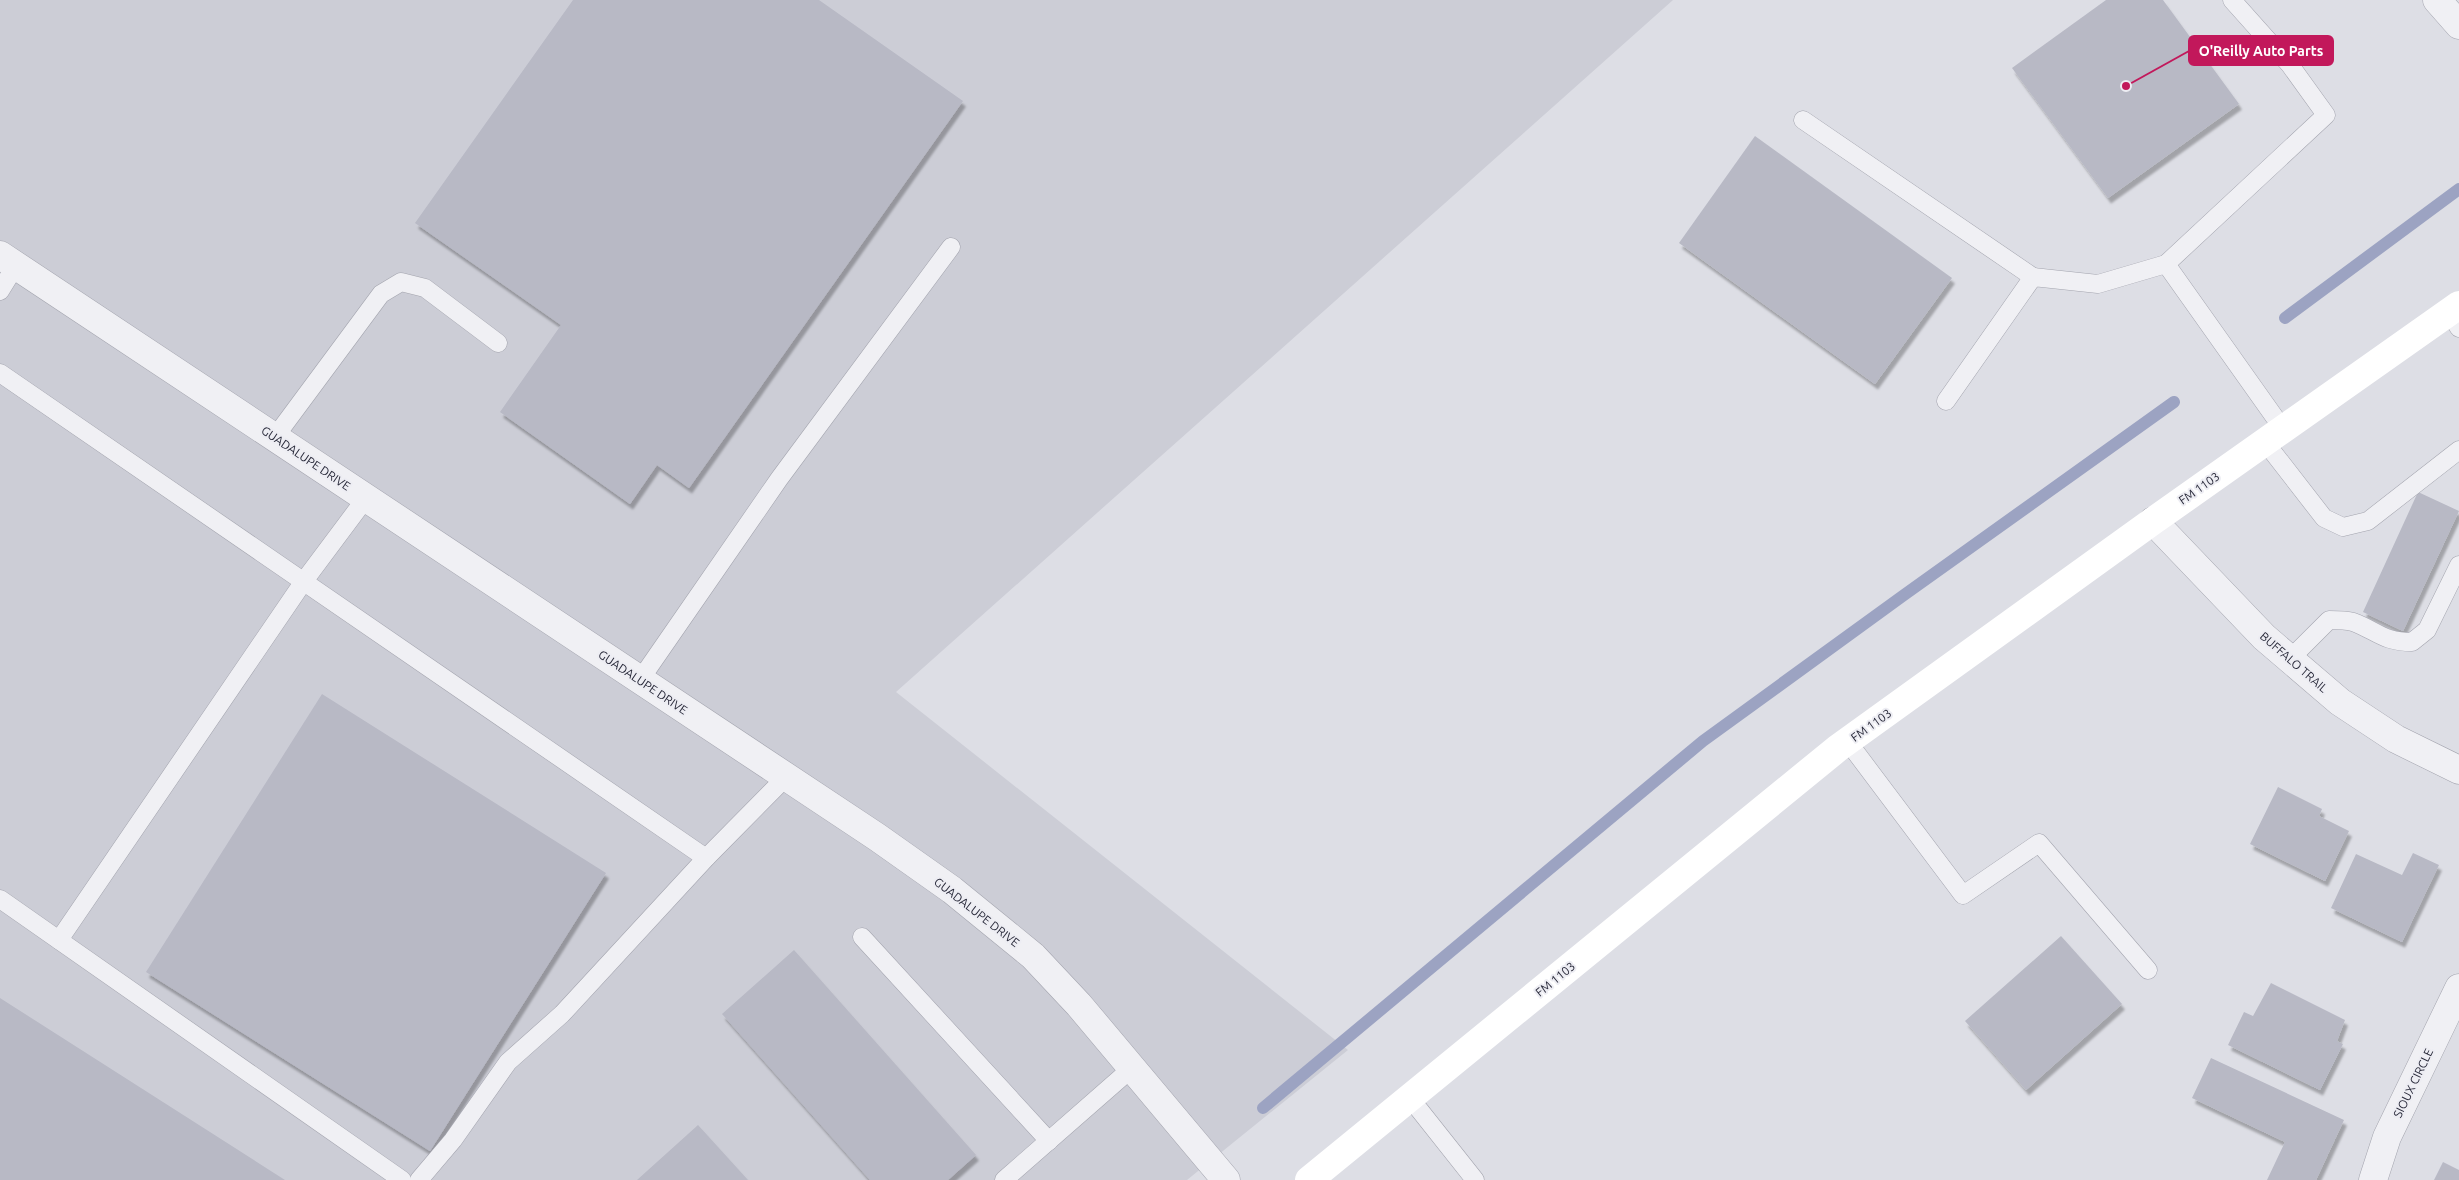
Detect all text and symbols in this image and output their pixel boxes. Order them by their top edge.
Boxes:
callout: O'Reilly Auto Parts [2189,36,2333,65]
text: O'Reilly Auto Parts [2199,43,2324,59]
street label: GUADALUPE DRIVE [259,423,353,493]
street label: FM 1103 [2176,469,2222,507]
street label: BUFFALO TRAIL [2258,629,2330,695]
street label: GUADALUPE DRIVE [596,647,690,717]
street label: FM 1103 [1848,706,1894,744]
street label: GUADALUPE DRIVE [932,875,1022,949]
street label: FM 1103 [1533,959,1577,999]
street label: SIOUX CIRCLE [2391,1046,2435,1120]

